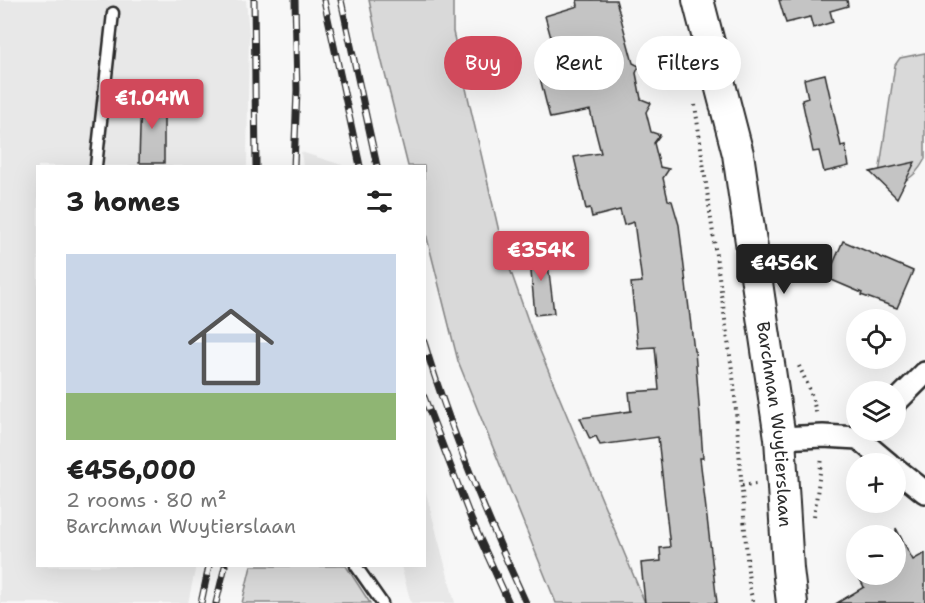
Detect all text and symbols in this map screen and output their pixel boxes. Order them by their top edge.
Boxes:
chip: Buy [444,36,522,90]
chip: Rent [534,36,624,90]
chip: Filters [636,36,741,90]
pin: €1.04M [103,79,201,130]
text: €1.04M [114,85,190,111]
text: 3 homes [66,184,180,219]
icon: filters [363,185,396,218]
pin: €354K [499,231,583,282]
text: €354K [507,237,575,263]
pin: €456K [742,244,826,295]
text: €456K [750,250,818,276]
icon: home [177,293,285,401]
map controls [846,309,906,585]
button: locate [846,309,906,369]
street label: Barchman Wuytierslaan [751,320,797,528]
button: layers [846,381,906,441]
text: €456,000 [66,452,196,487]
button: + [846,453,906,513]
text: 2 rooms · 80 m² [66,487,227,513]
text: Barchman Wuytierslaan [66,513,296,539]
button: − [846,525,906,585]

